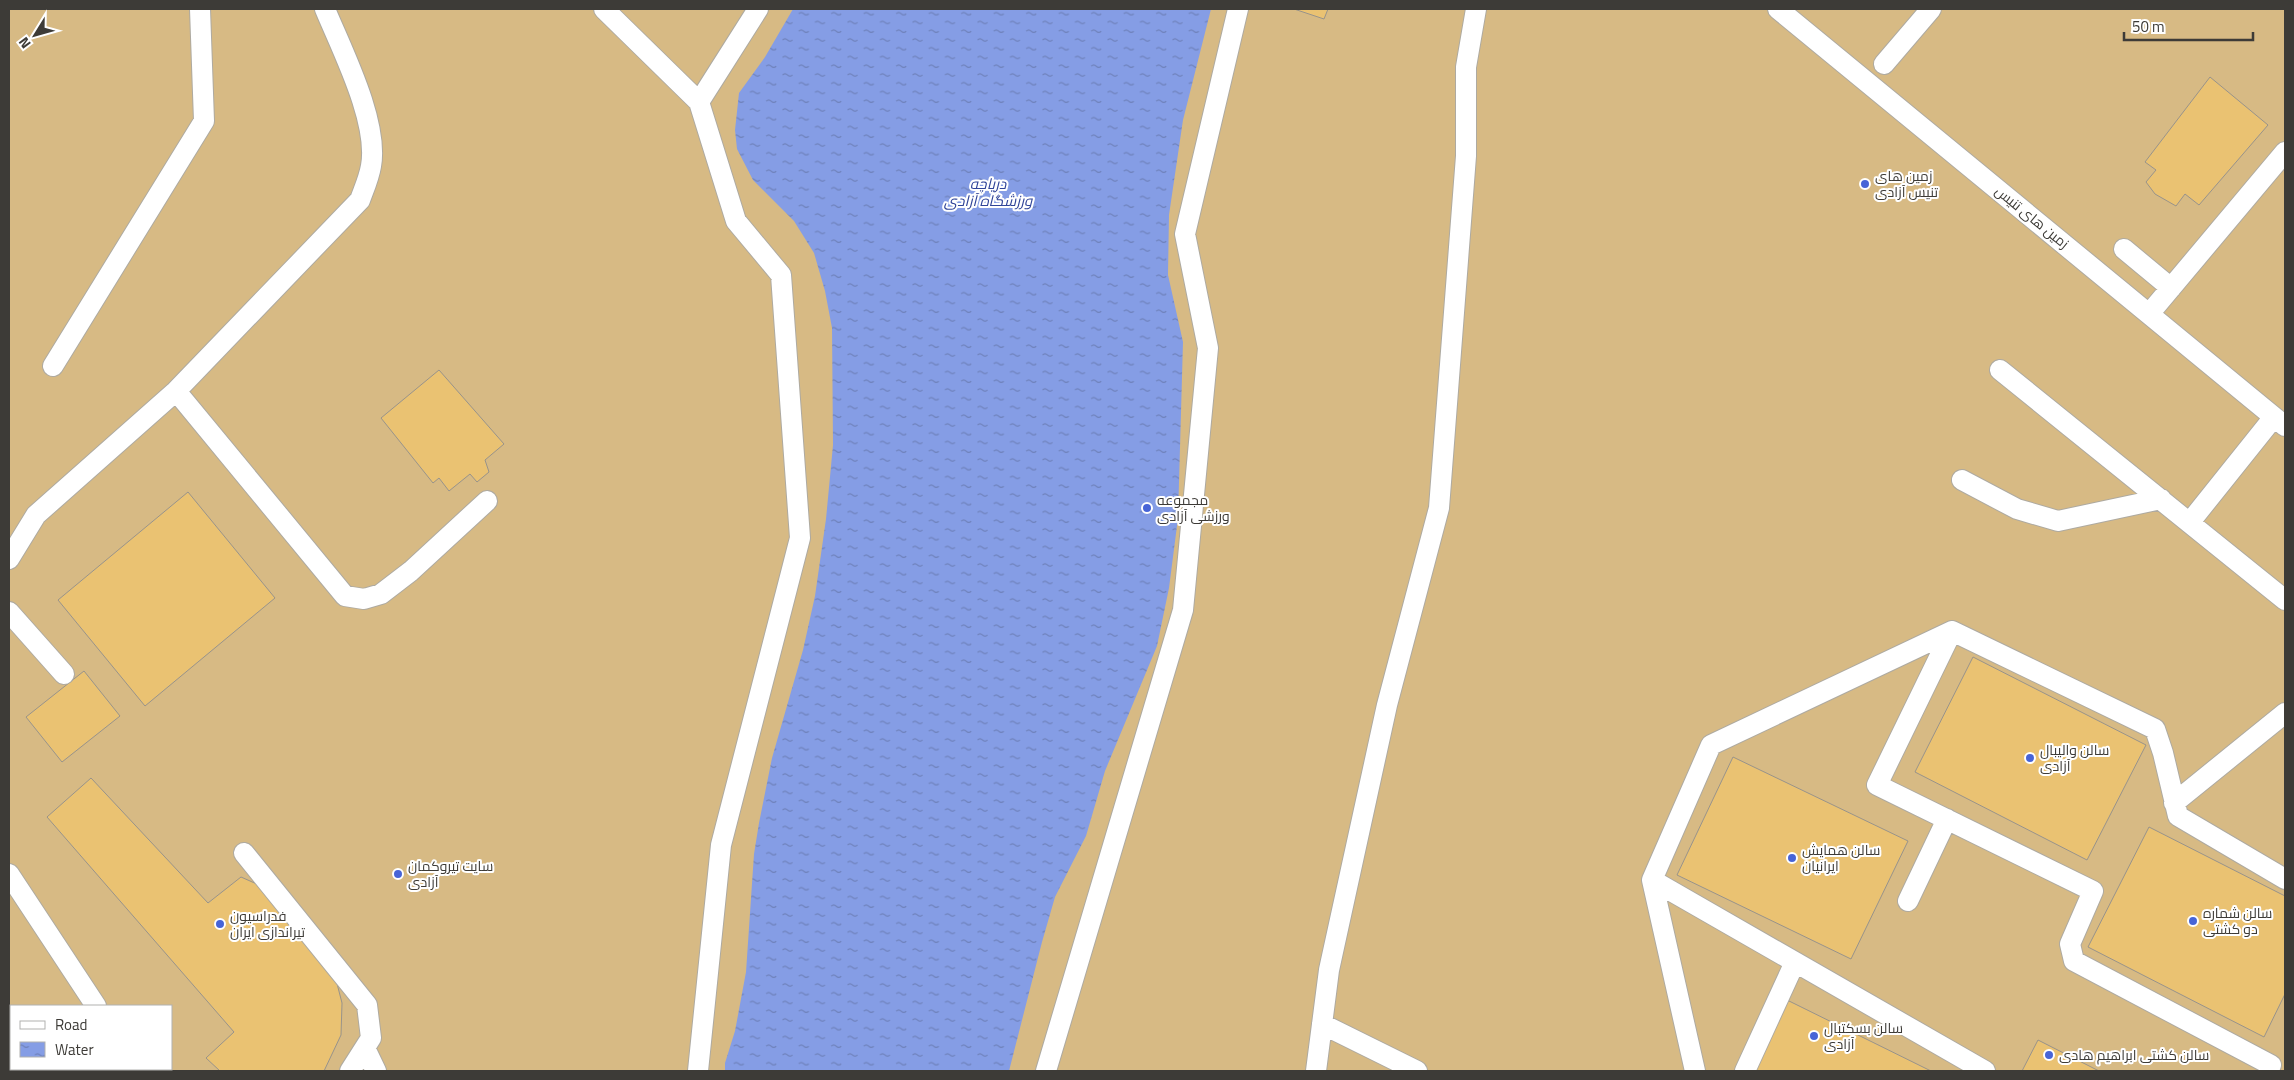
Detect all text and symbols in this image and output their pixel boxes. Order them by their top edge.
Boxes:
north arrow [10,10,60,60]
scale bar [2124,10,2253,42]
text: 50 m [2132,15,2165,38]
text: N [13,33,36,53]
place label: زمین های تنیس آزادی [1875,165,1938,202]
water label: دریاچه ورزشگاه آزادی [944,172,1033,212]
marker: زمین های تنیس آزادی [1859,178,1871,190]
street label: زمین های تنیس [1991,180,2074,253]
place label: مجموعه ورزشی آزادی [1157,489,1230,526]
marker: مجموعه ورزشی آزادی [1141,502,1153,514]
place label: سالن والیبال آزادی [2040,739,2109,776]
marker: سالن والیبال آزادی [2024,752,2036,764]
place label: سالن همایش ایرانیان [1802,839,1880,876]
marker: سالن همایش ایرانیان [1786,852,1798,864]
place label: سایت تیروکمان آزادی [408,855,493,892]
marker: سایت تیروکمان آزادی [392,868,404,880]
place label: سالن شماره دو کشتی [2203,902,2272,939]
place label: فدراسیون تیراندازی ایران [230,905,305,942]
marker: سالن شماره دو کشتی [2187,915,2199,927]
marker: فدراسیون تیراندازی ایران [214,918,226,930]
legend [10,1005,172,1070]
text: Road [55,1013,87,1036]
place label: سالن بسکتبال آزادی [1824,1017,1903,1054]
marker: سالن بسکتبال آزادی [1808,1030,1820,1042]
text: Water [55,1038,94,1061]
place label: سالن کشتی ابراهیم هادی [2059,1044,2209,1065]
marker: سالن کشتی ابراهیم هادی [2043,1049,2055,1061]

